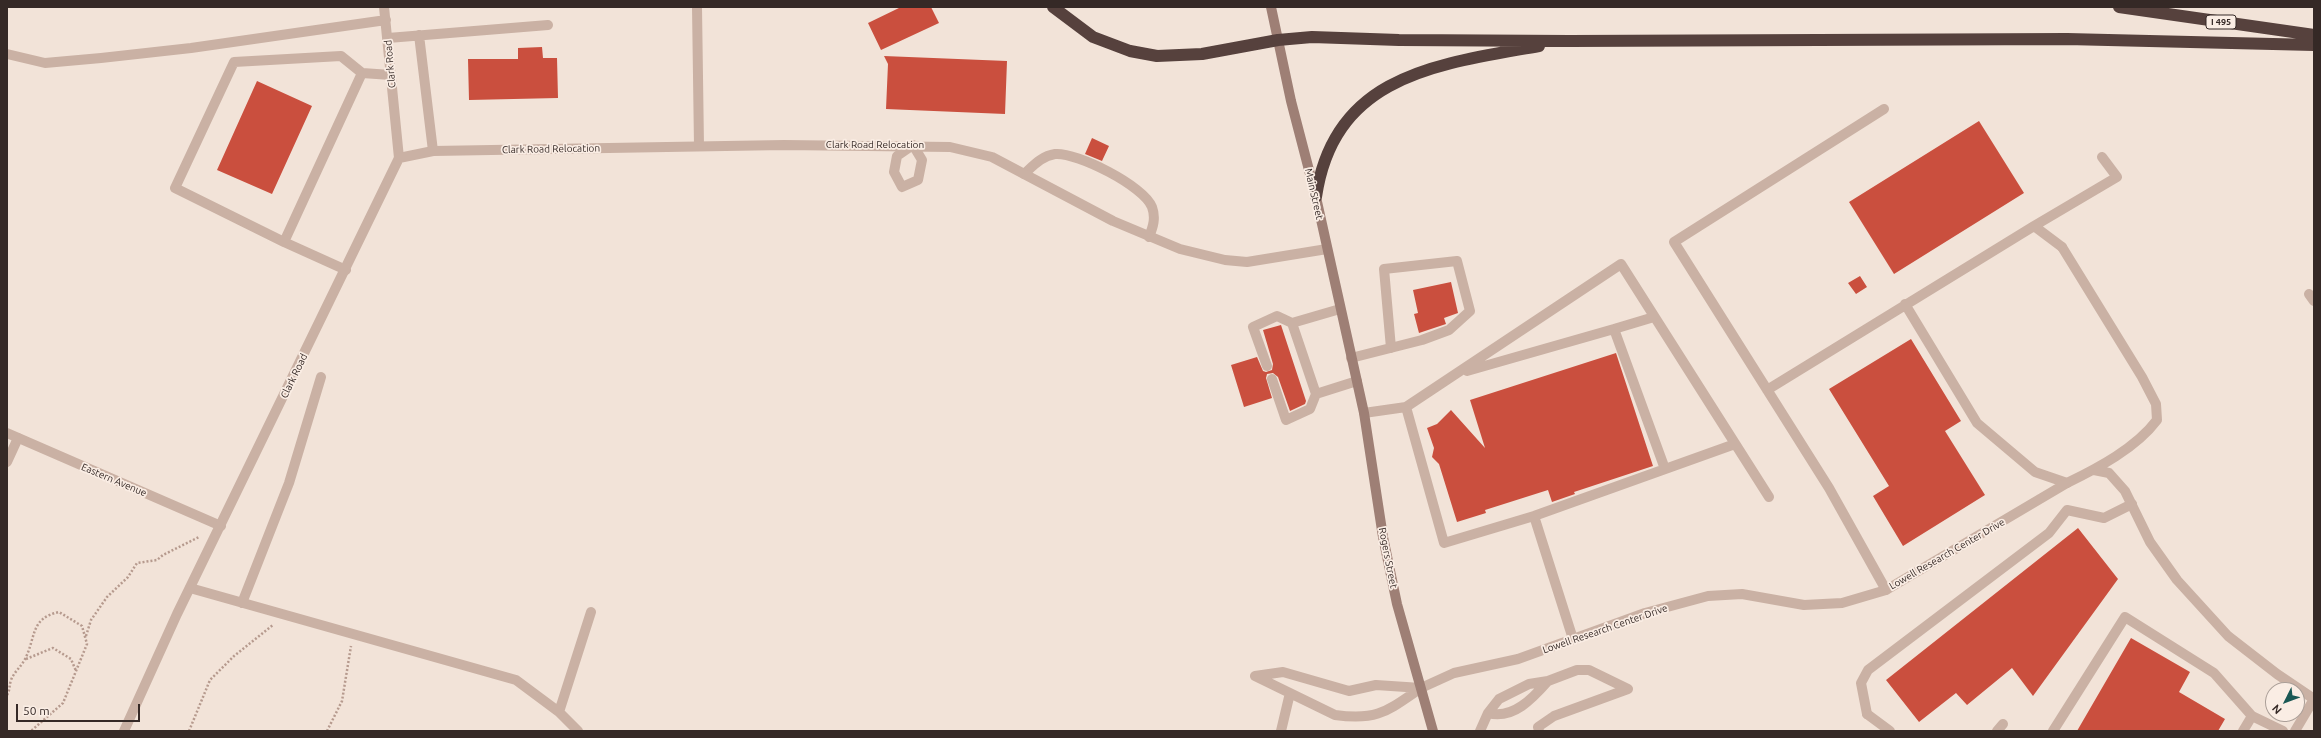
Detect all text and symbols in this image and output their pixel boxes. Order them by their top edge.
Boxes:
road number: I 495 [2206,15,2236,29]
street label: Clark Road [382,40,398,88]
street label: Clark Road Relocation [826,139,924,151]
street label: Clark Road Relocation [502,142,600,156]
street label: Main Street [1302,167,1326,221]
street label: Clark Road [278,352,310,400]
street label: Eastern Avenue [79,461,149,499]
street label: Lowell Research Center Drive [1887,516,2007,592]
street label: Rogers Street [1376,527,1400,589]
street label: Lowell Research Center Drive [1541,602,1669,656]
north arrow [2265,682,2305,722]
scale bar [18,696,142,722]
text: N [2270,702,2284,716]
text: 50 m [23,704,50,717]

